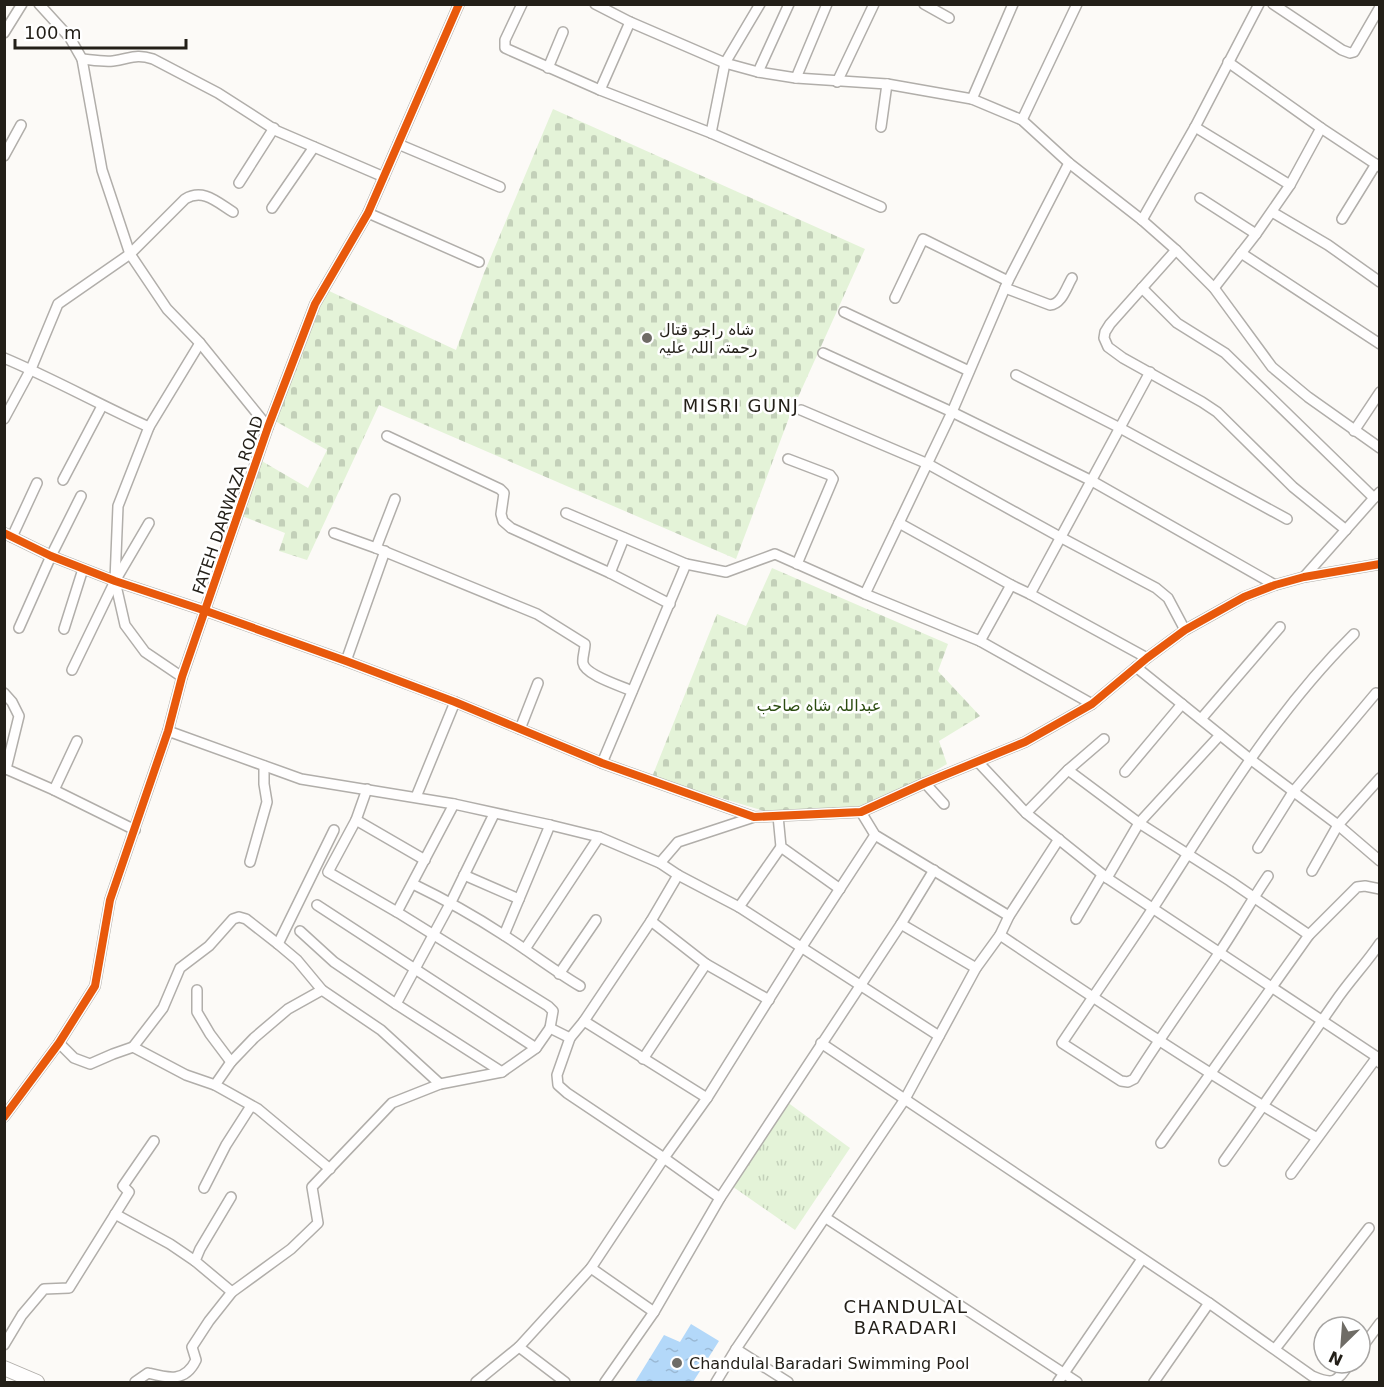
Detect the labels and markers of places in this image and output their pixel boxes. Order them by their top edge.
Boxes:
place label: شاہ راجو قتال رحمتہ اللہ علیہ [659,320,758,358]
marker: شاہ راجو قتال رحمتہ اللہ علیہ [640,331,654,345]
place label: Chandulal Baradari Swimming Pool [689,1354,969,1373]
marker: Chandulal Baradari Swimming Pool [670,1356,684,1370]

